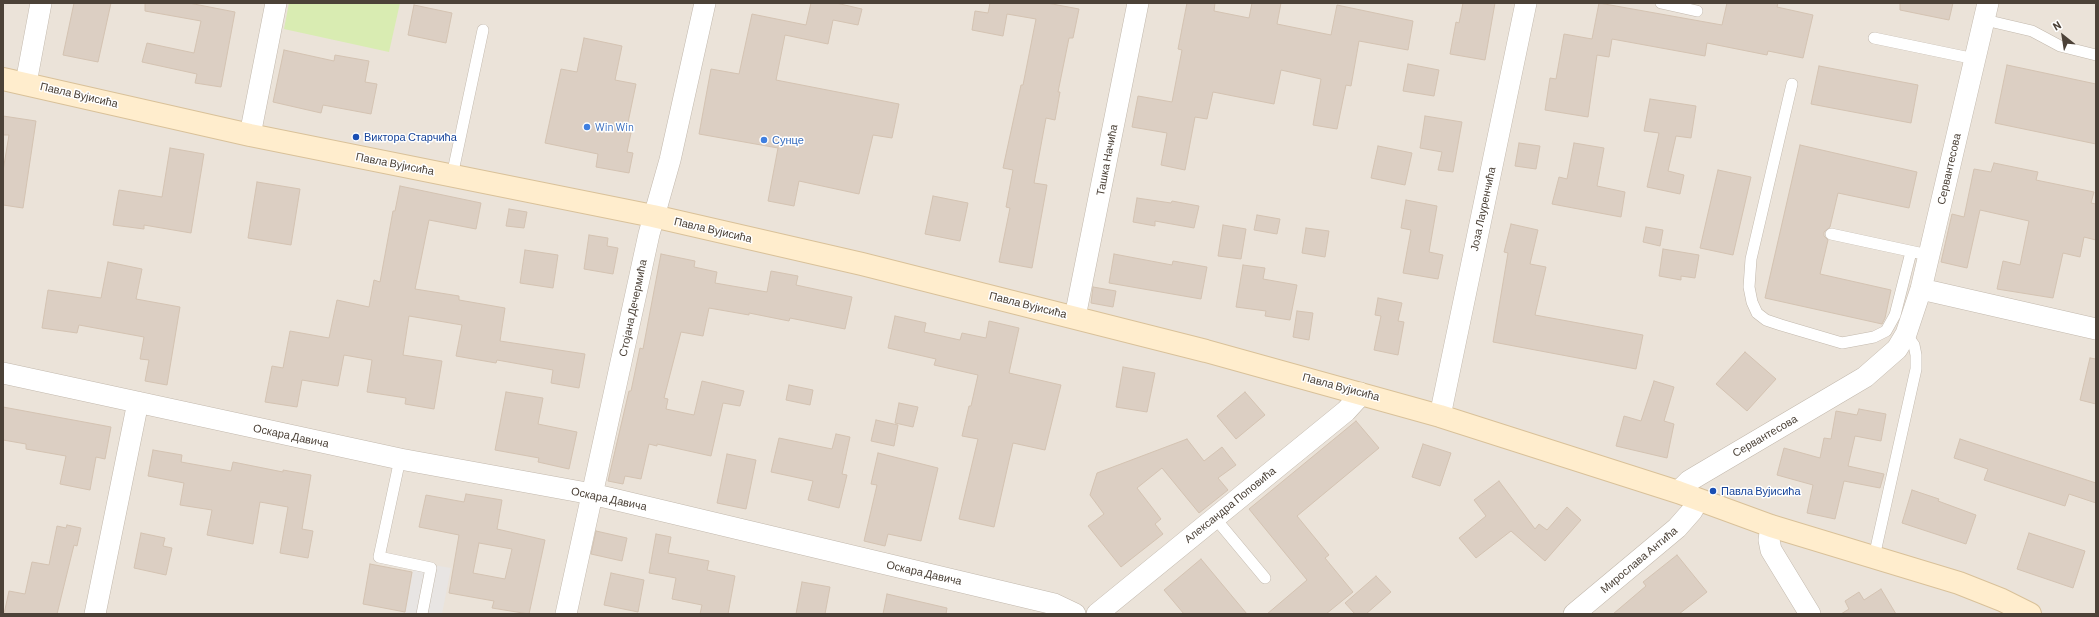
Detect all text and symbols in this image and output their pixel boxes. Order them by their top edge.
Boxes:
north arrow [2043,16,2083,56]
text: N [2050,18,2063,33]
street label: Павла Вујисића [39,80,119,110]
place label: Win Win [595,120,634,134]
marker: Win Win [582,122,592,132]
street label: Ташка Начића [1094,123,1120,197]
place label: Виктора Старчића [364,130,457,144]
marker: Виктора Старчића [351,132,361,142]
street label: Сервантесова [1934,132,1964,206]
place label: Сунце [772,133,804,147]
marker: Сунце [759,135,769,145]
street label: Павла Вујисића [355,150,435,178]
street label: Јоза Лауренчића [1468,166,1498,252]
street label: Павла Вујисића [673,215,753,245]
street label: Стојана Дечермића [616,258,650,358]
street label: Павла Вујисића [988,289,1068,321]
street label: Павла Вујисића [1301,370,1381,404]
street label: Сервантесова [1730,412,1800,460]
street label: Оскара Давича [252,422,330,450]
street label: Александра Поповића [1182,464,1278,546]
place label: Павла Вујисића [1721,484,1801,498]
street label: Оскара Давича [570,485,648,513]
marker: Павла Вујисића [1708,486,1718,496]
street label: Мирослава Антића [1598,524,1680,596]
street label: Оскара Давича [885,558,963,588]

